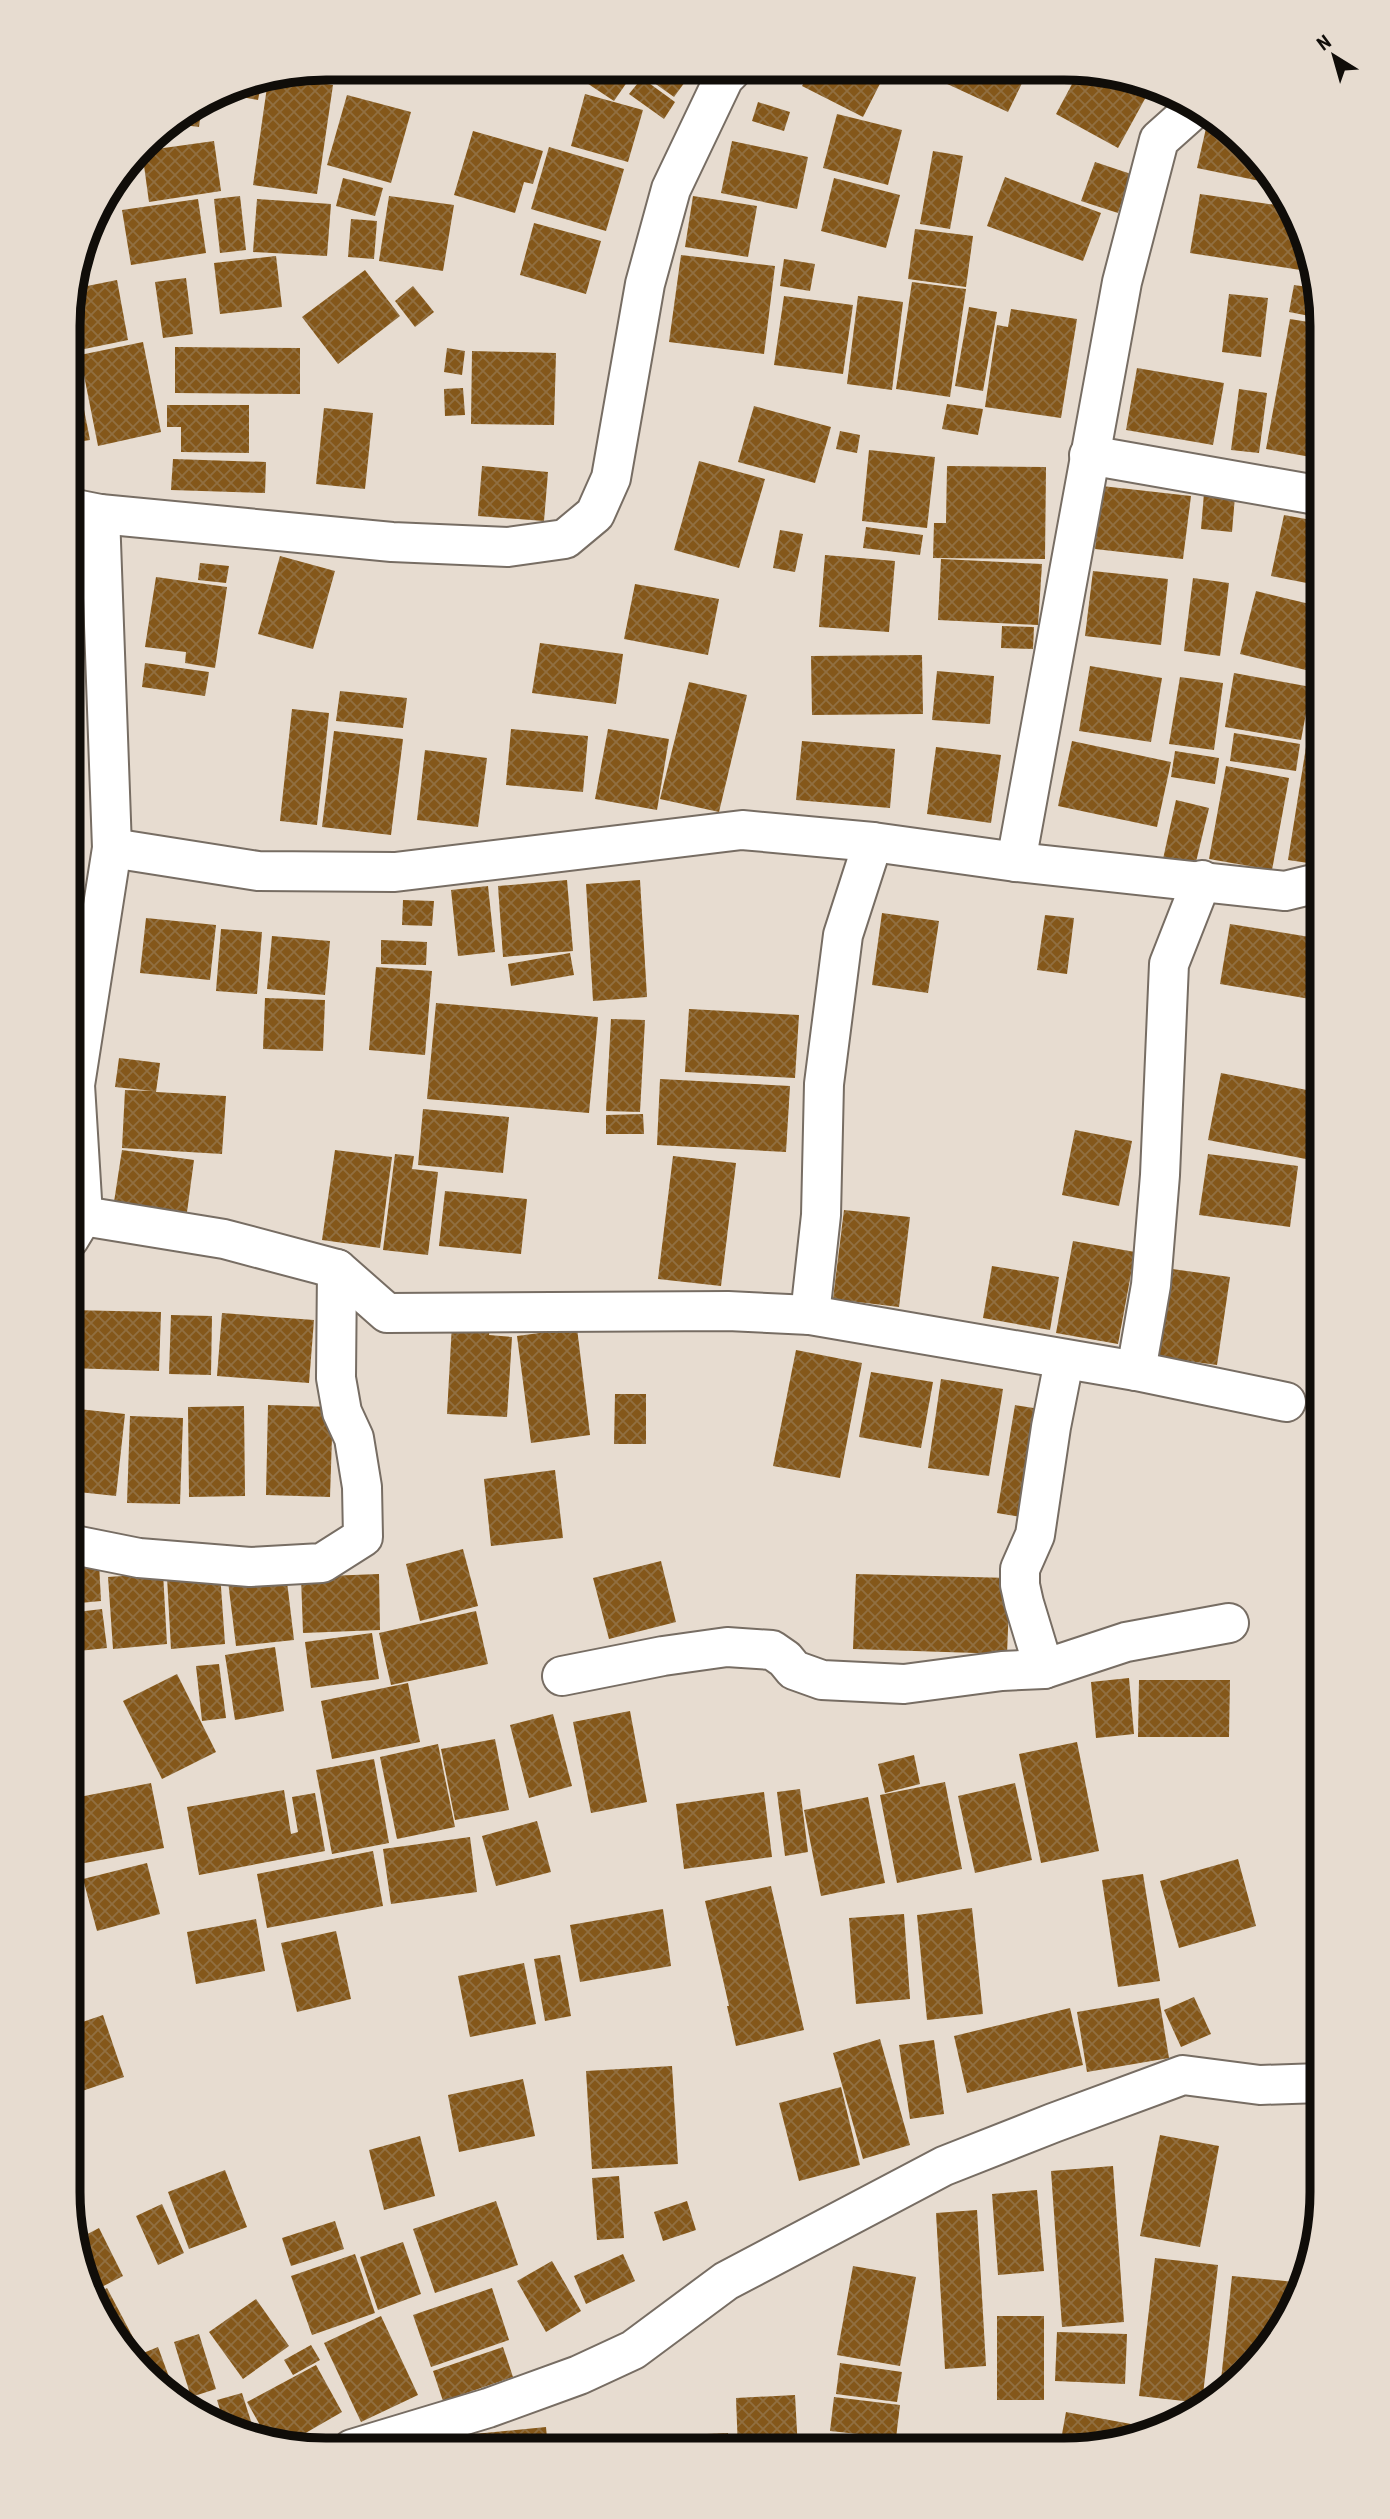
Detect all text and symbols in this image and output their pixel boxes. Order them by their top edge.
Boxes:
north arrow [1299,21,1369,91]
text: N [1313,30,1336,56]

